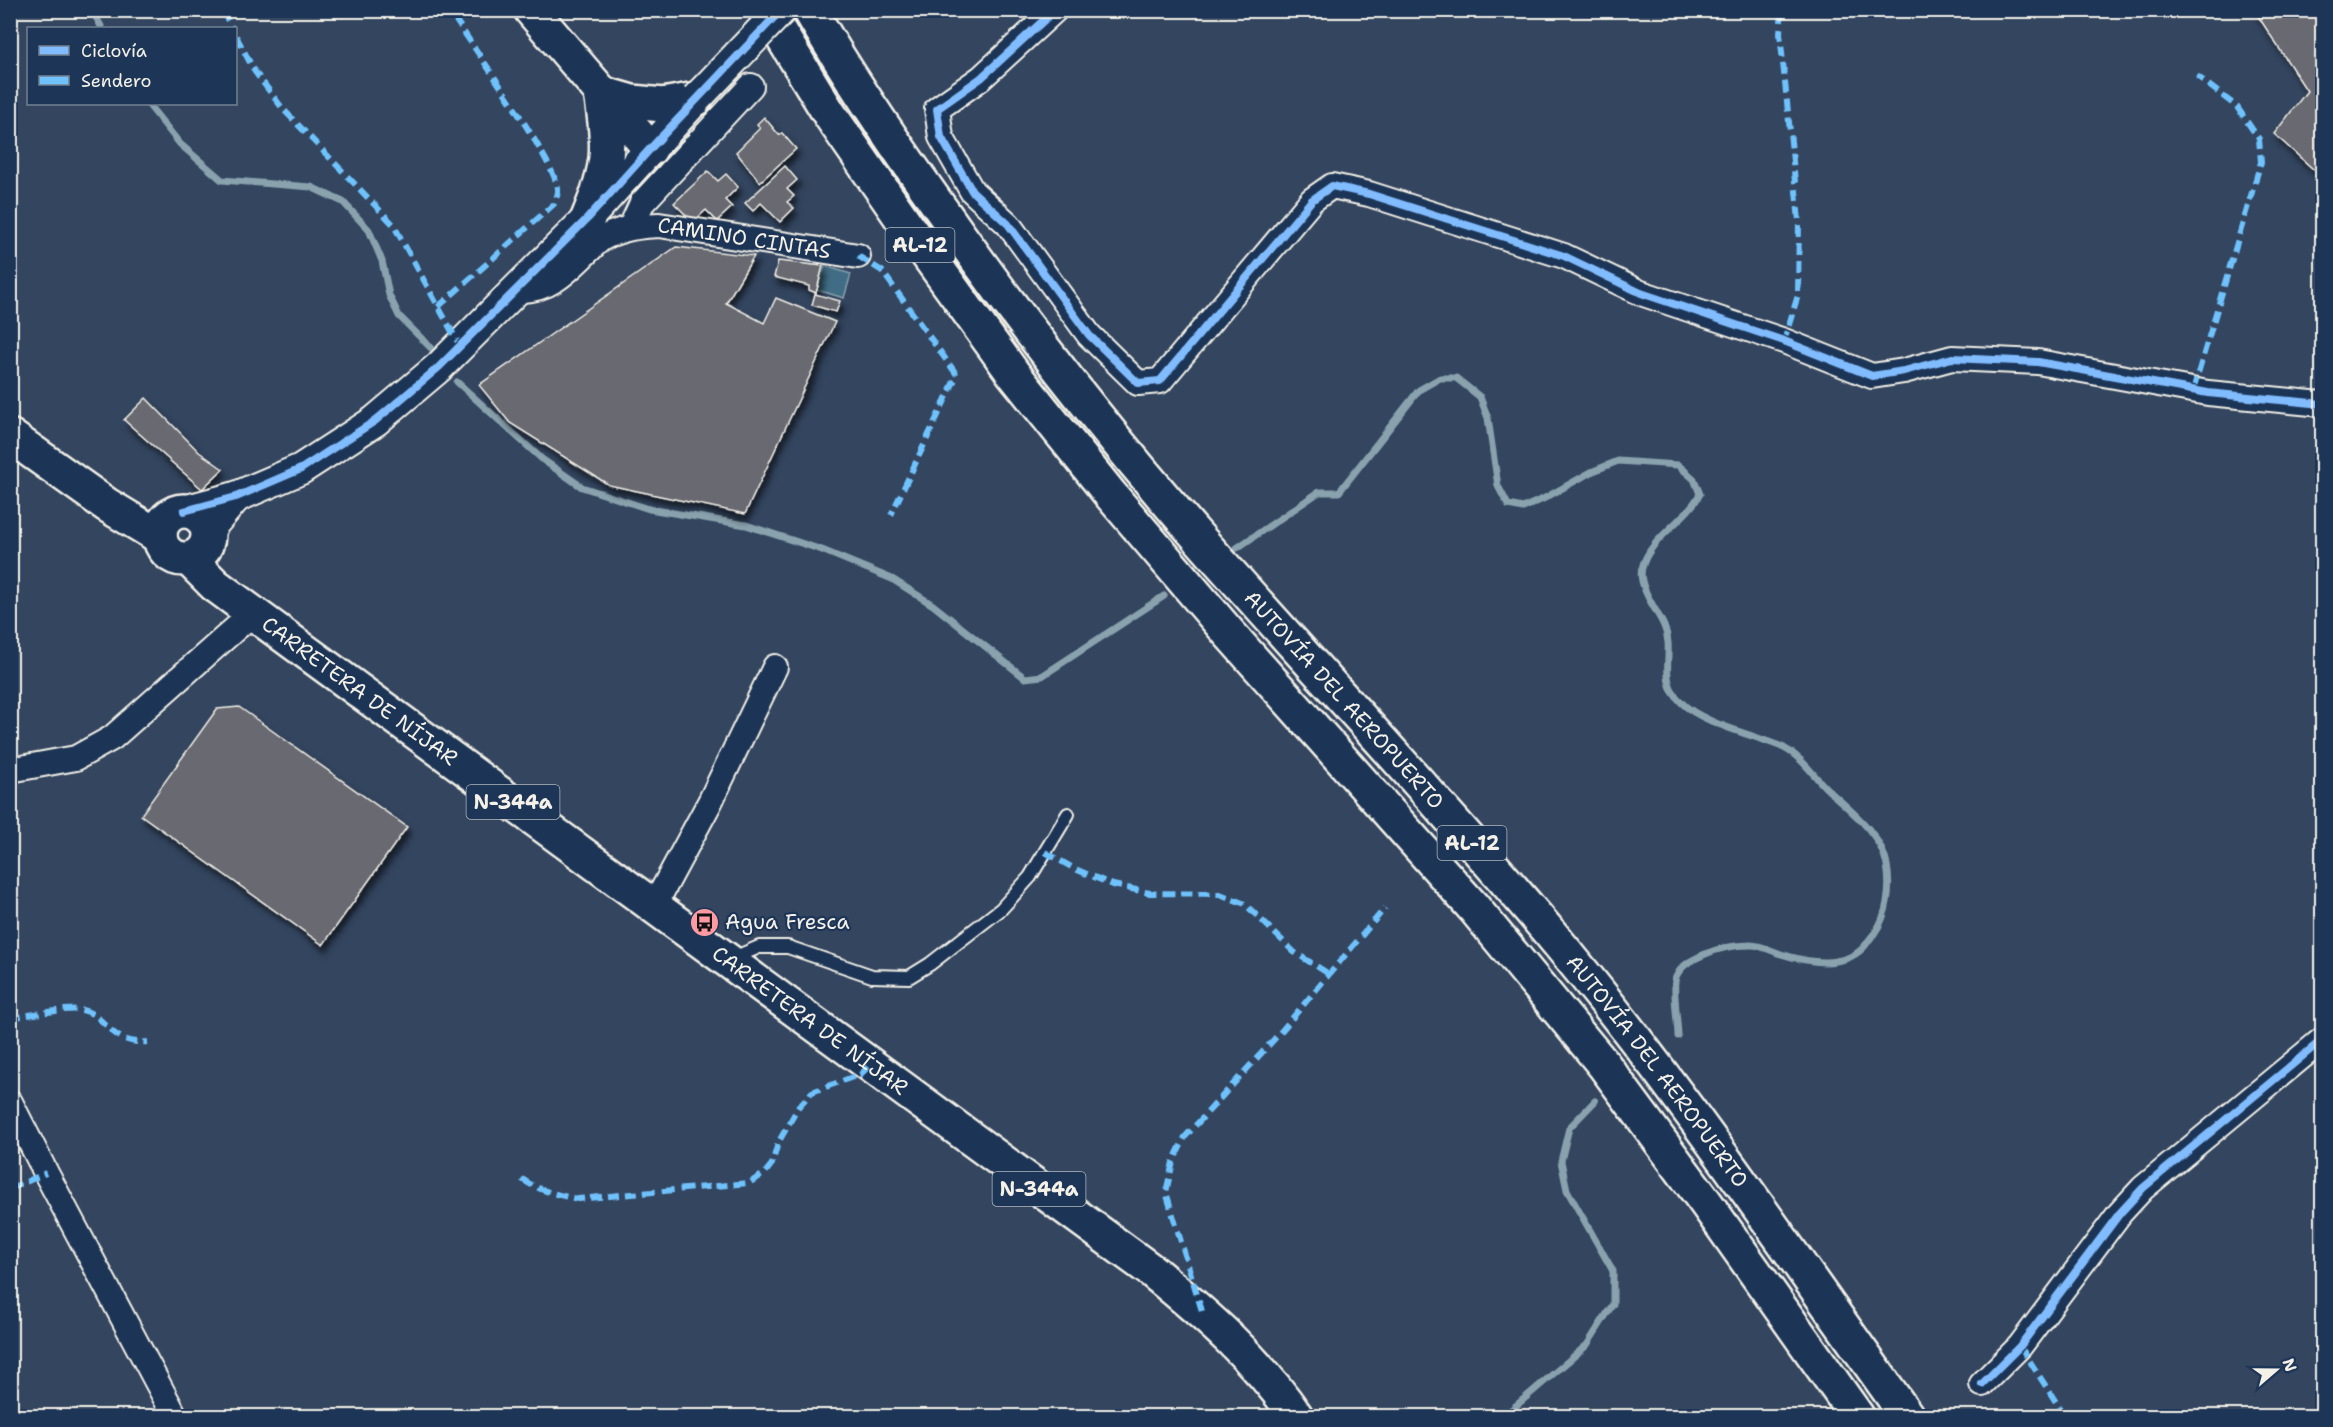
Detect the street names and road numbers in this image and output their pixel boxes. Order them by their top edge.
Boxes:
street label: CAMINO CINTAS [656,211,833,266]
road number: AL-12 [886,228,954,262]
street label: AUTOVÍA DEL AEROPUERTO [1238,585,1450,815]
street label: CARRETERA DE NÍJAR [256,610,463,772]
road number: N-344a [466,785,560,819]
road number: AL-12 [1438,826,1506,860]
street label: CARRETERA DE NÍJAR [706,940,913,1102]
street label: AUTOVÍA DEL AEROPUERTO [1560,949,1754,1193]
road number: N-344a [992,1172,1086,1206]

